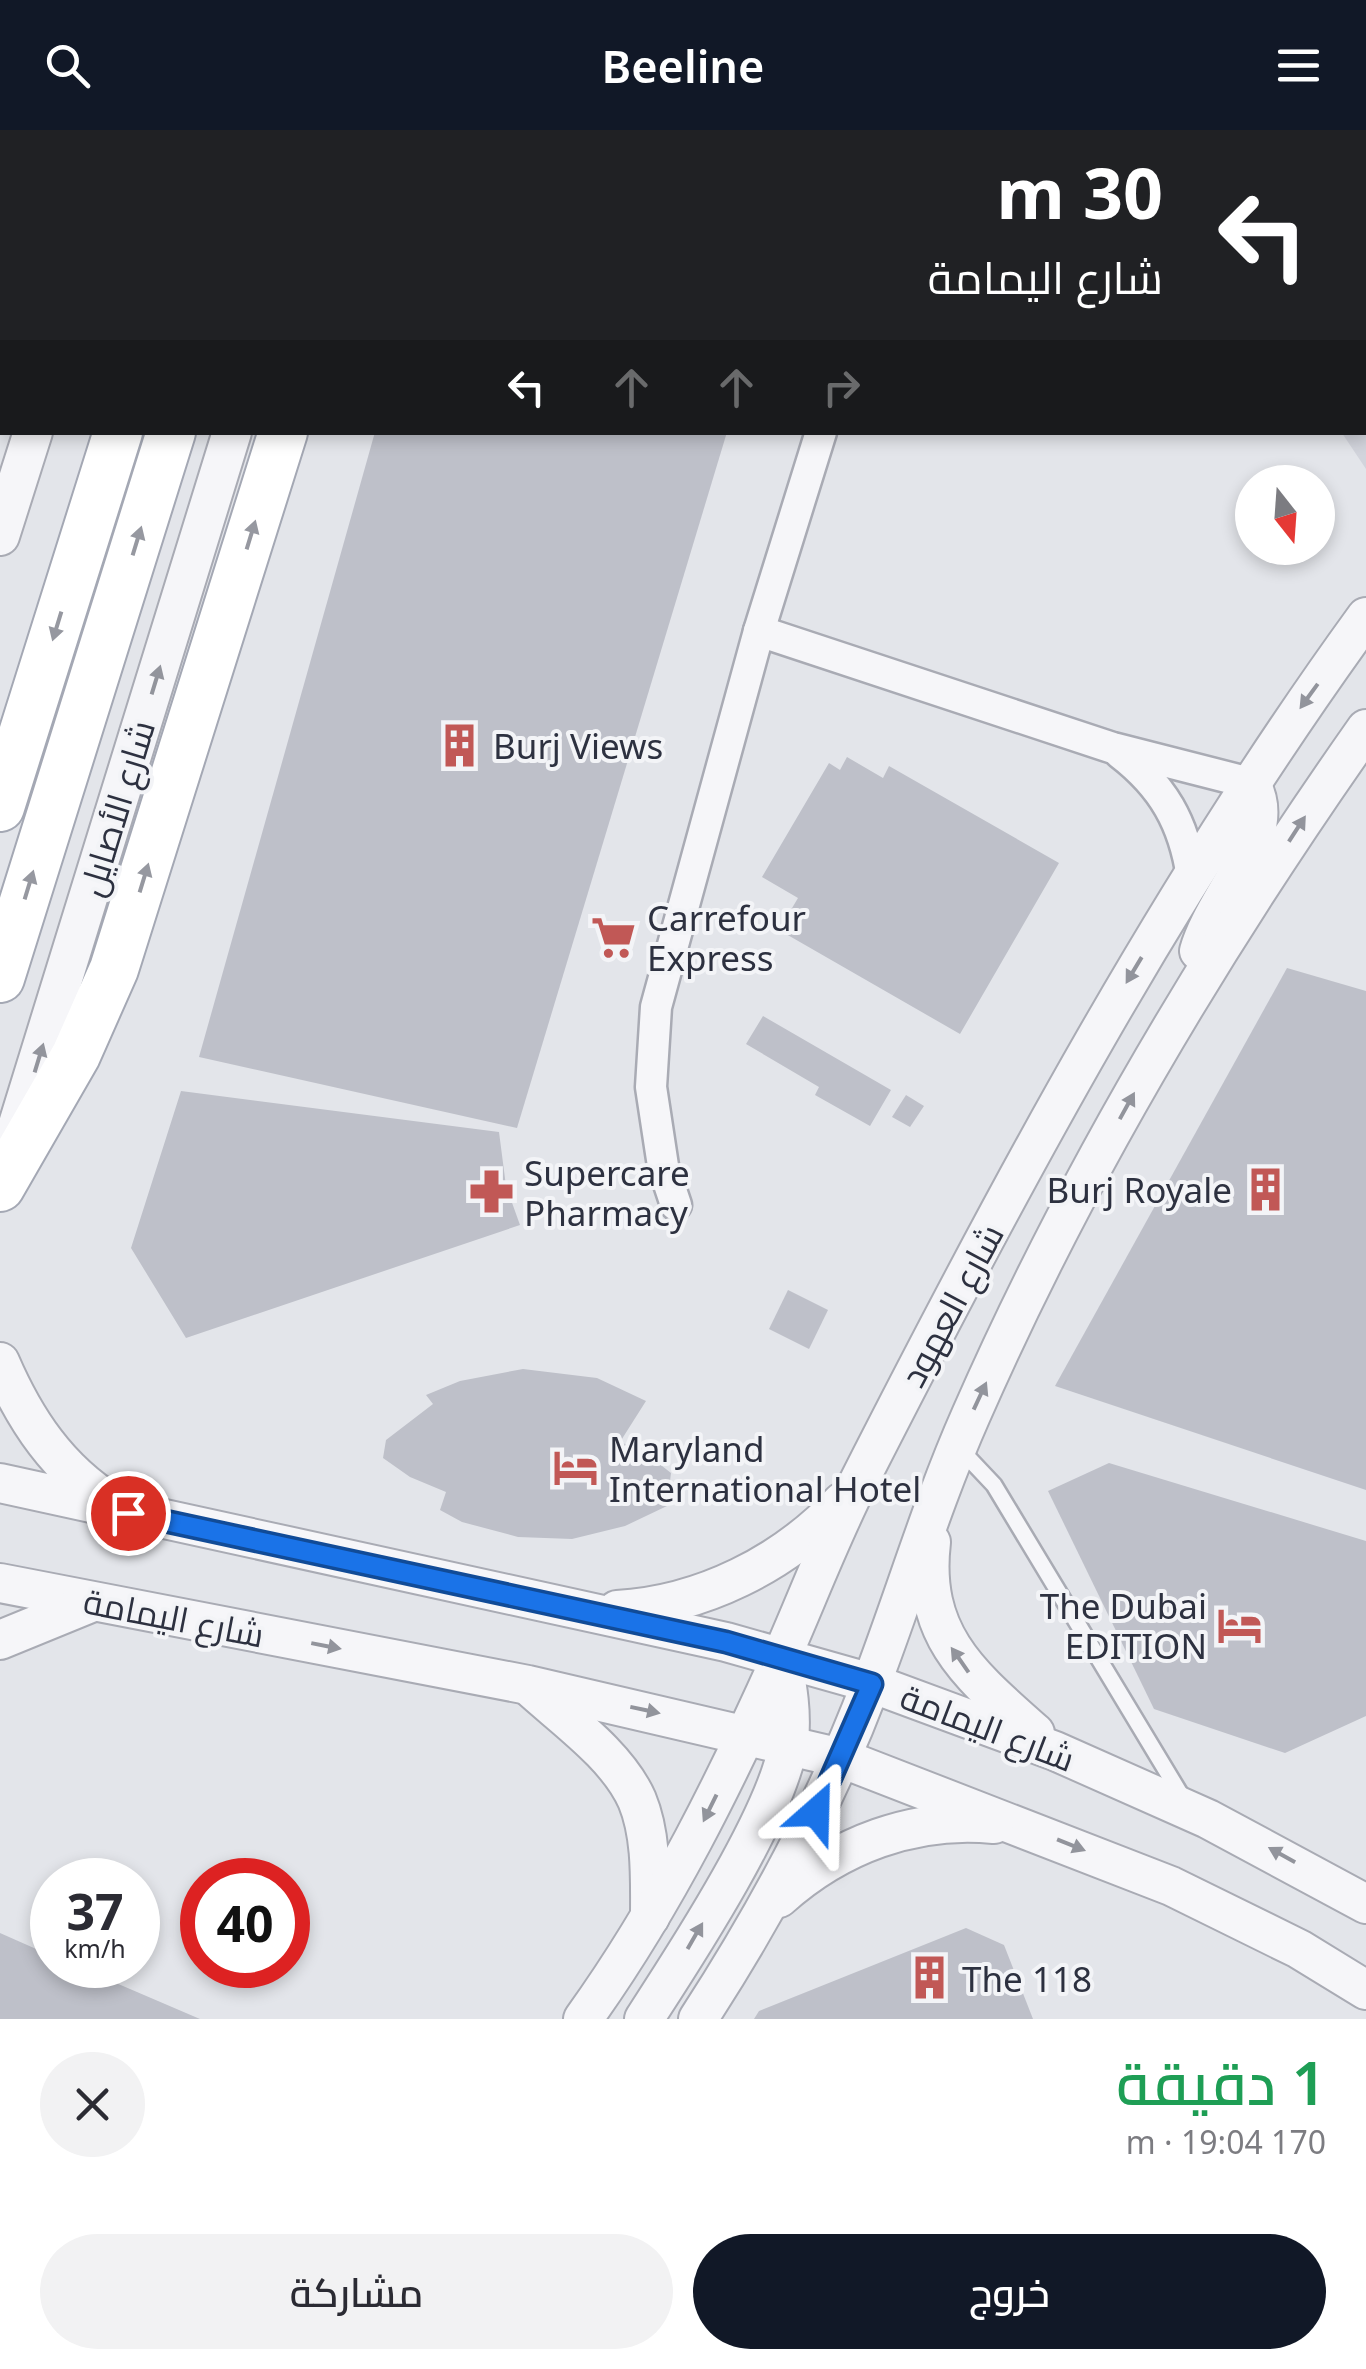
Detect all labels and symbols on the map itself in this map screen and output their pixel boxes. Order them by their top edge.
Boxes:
north arrow [1235,465,1335,565]
one-way arrow [245,519,260,549]
one-way arrow [131,526,146,556]
one-way arrow [49,611,64,641]
one-way arrow [149,665,164,695]
one-way arrow [1300,682,1319,709]
street label: شارع الأصايل [67,714,166,902]
building icon: Burj Views [436,721,484,769]
place label: Burj Views [493,722,663,769]
one-way arrow [1287,816,1305,843]
one-way arrow [137,862,152,892]
one-way arrow [23,869,38,899]
place label: Carrefour Express [647,894,806,981]
supermarket icon: Carrefour Express [590,913,638,961]
one-way arrow [1126,956,1143,984]
one-way arrow [32,1042,47,1072]
one-way arrow [1117,1092,1135,1120]
place label: Supercare Pharmacy [524,1149,690,1236]
building icon: Burj Royale [1241,1165,1289,1213]
place label: Burj Royale [1047,1166,1232,1213]
pharmacy icon: Supercare Pharmacy [467,1168,515,1216]
street label: شارع العهود [888,1215,1015,1395]
one-way arrow [971,1381,988,1410]
place label: Maryland International Hotel [609,1425,921,1512]
hotel icon: Maryland International Hotel [552,1444,600,1492]
pin [86,1471,171,1556]
street label: شارع اليمامة [80,1576,268,1658]
place label: The Dubai EDITION [1040,1582,1207,1669]
hotel icon: The Dubai EDITION [1216,1601,1264,1649]
one-way arrow [311,1639,342,1655]
one-way arrow [951,1647,970,1673]
street label: شارع اليمامة [894,1672,1082,1783]
one-way arrow [630,1703,661,1719]
position arrow [764,1760,868,1864]
one-way arrow [702,1794,719,1823]
one-way arrow [1056,1837,1086,1853]
one-way arrow [1268,1847,1296,1865]
speed limit sign: 40 [180,1858,310,1988]
one-way arrow [686,1922,704,1950]
building icon: The 118 [905,1954,953,2002]
place label: The 118 [962,1955,1092,2002]

